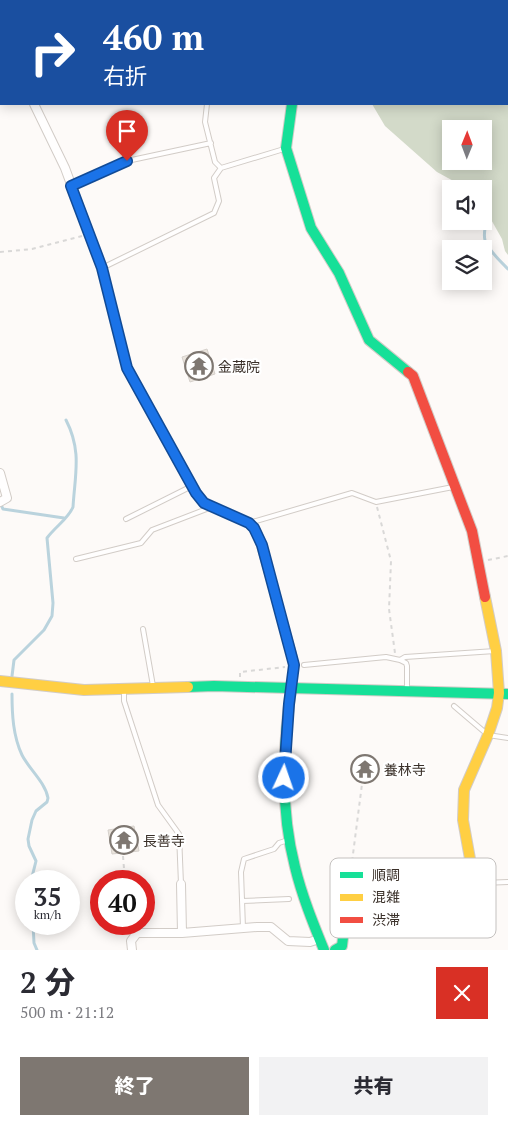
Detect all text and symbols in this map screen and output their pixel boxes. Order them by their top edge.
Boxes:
text: 460 m [103,14,204,60]
icon: right [20,20,85,85]
text: 右折 [103,61,147,90]
pin [106,110,148,161]
icon: arrive [113,117,141,145]
north arrow [442,120,492,170]
map controls [442,120,492,290]
button: sound [442,180,492,230]
button: layers [442,240,492,290]
temple icon: 金蔵院 [184,351,214,381]
place label: 金蔵院 [218,357,260,376]
position arrow [257,751,309,803]
temple icon: 養林寺 [350,754,380,784]
place label: 養林寺 [384,760,426,779]
temple icon: 長善寺 [109,825,139,855]
place label: 長善寺 [143,831,185,850]
legend [330,858,496,938]
text: 順調 [372,865,400,884]
speed limit sign: 40 [90,870,155,935]
text: 35 [33,880,62,913]
text: 混雑 [372,887,400,906]
text: km/h [34,907,61,922]
text: 渋滞 [372,910,400,929]
text: 2 分 [20,962,75,1002]
button: close [436,967,488,1019]
text: 500 m · 21:12 [20,1001,114,1023]
button: 終了 [20,1057,249,1115]
button: 共有 [259,1057,488,1115]

